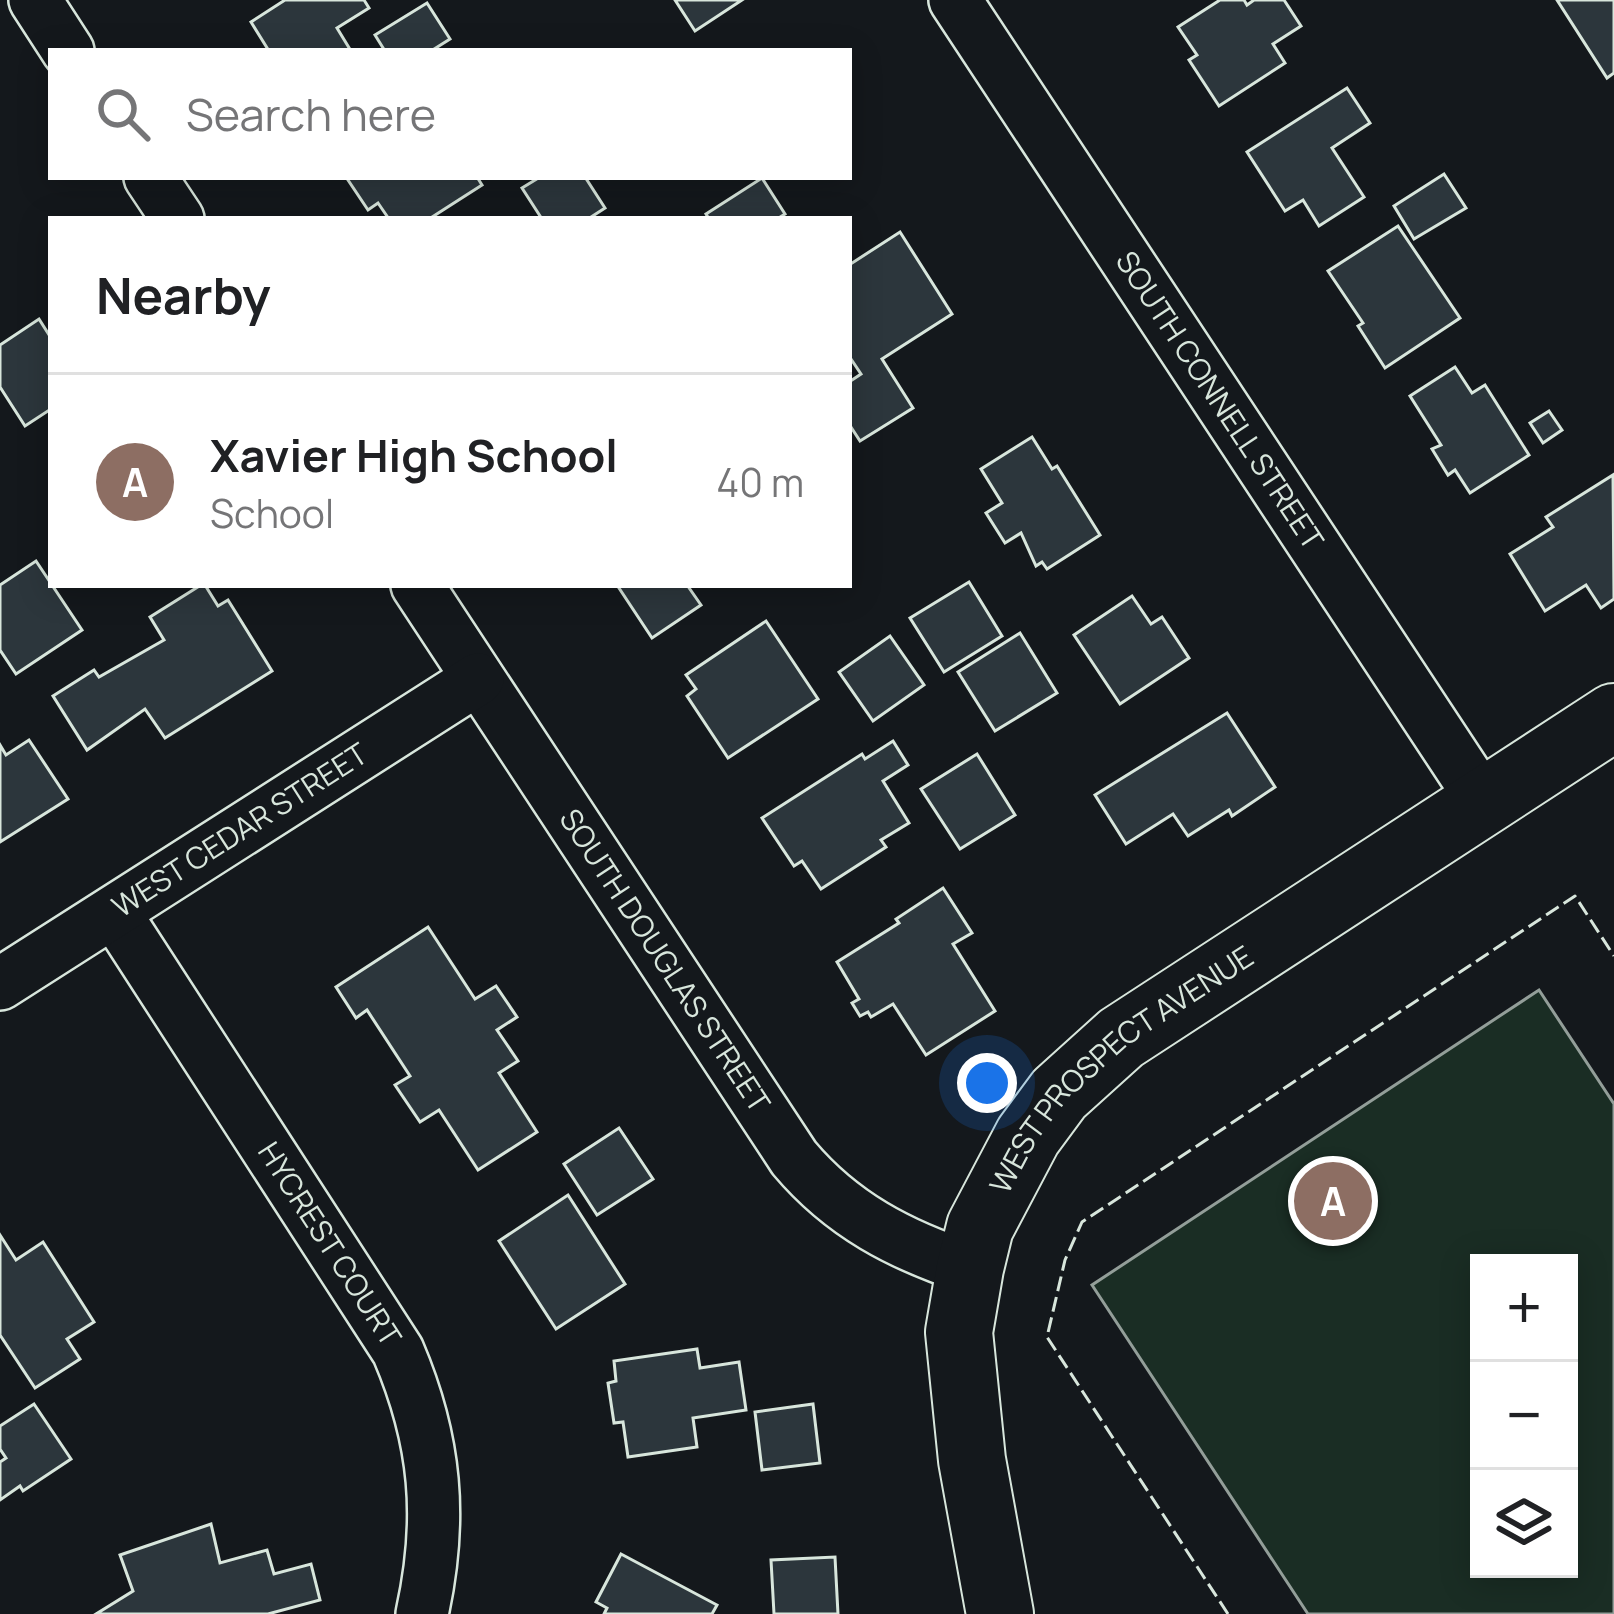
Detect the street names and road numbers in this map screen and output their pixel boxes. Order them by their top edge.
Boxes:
street label: SOUTH CONNELL STREET [1107,243,1334,557]
street label: WEST CEDAR STREET [104,733,375,926]
street label: SOUTH DOUGLAS STREET [551,800,780,1120]
street label: WEST PROSPECT AVENUE [979,935,1261,1200]
street label: HYCREST COURT [249,1134,412,1354]

